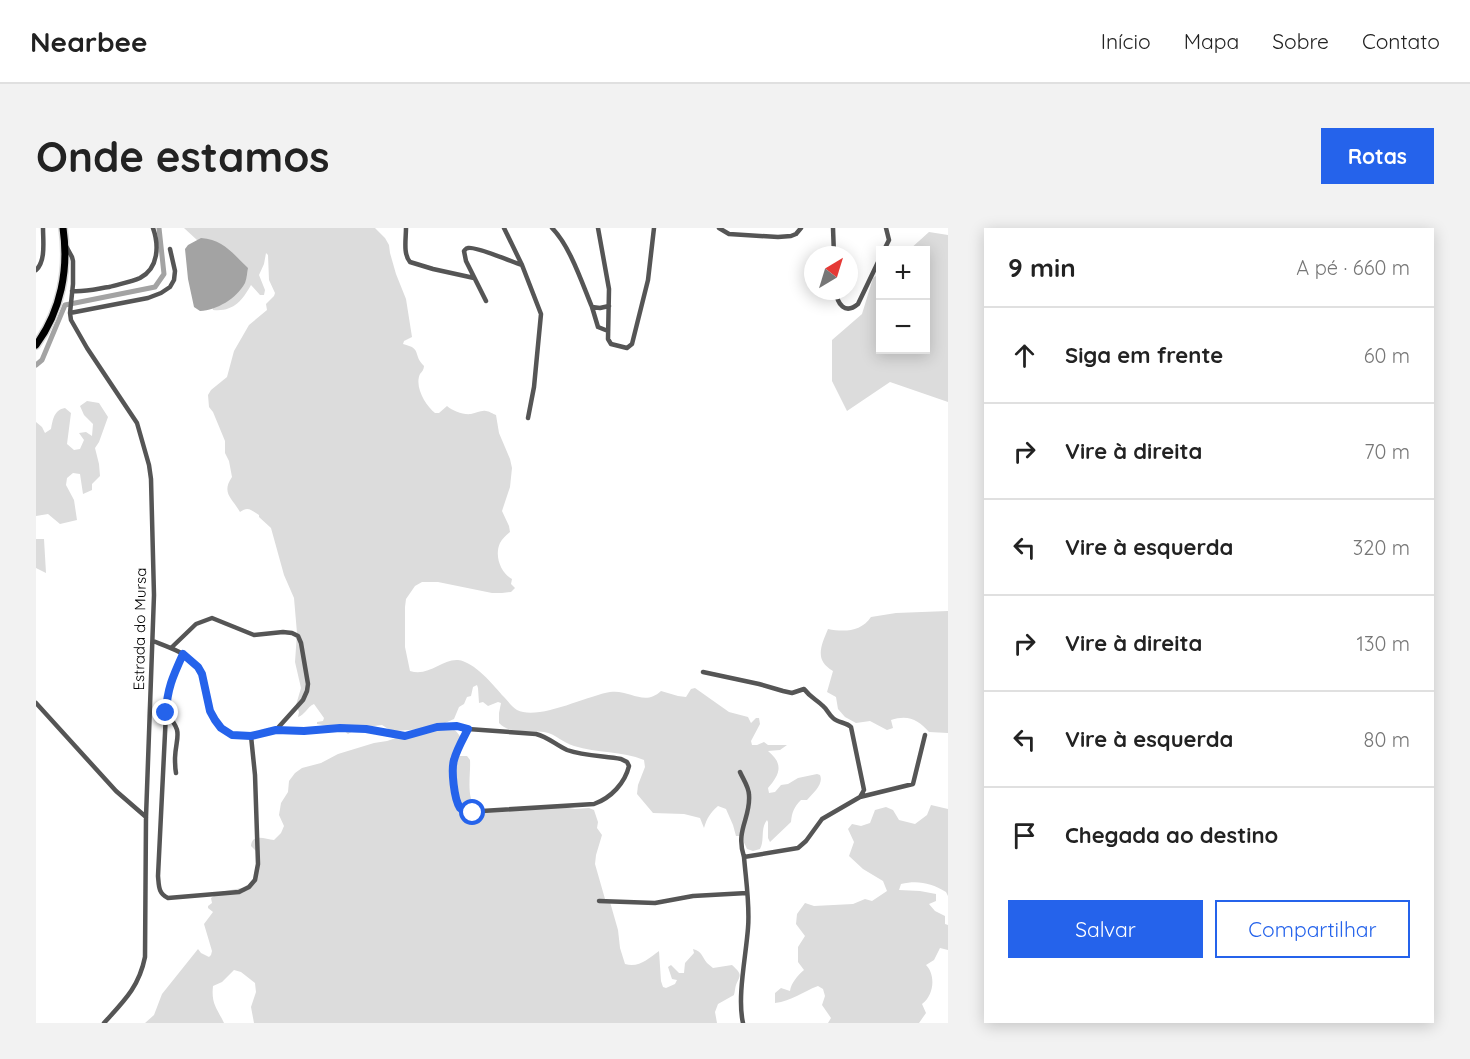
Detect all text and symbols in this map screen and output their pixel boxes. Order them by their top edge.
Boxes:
text: Nearbee [30,24,148,59]
text: Início [1101,28,1151,54]
text: Mapa [1184,28,1239,54]
text: Sobre [1272,28,1329,54]
text: Contato [1362,28,1440,54]
button: Rotas [1321,128,1434,184]
text: Onde estamos [36,130,330,183]
north arrow [804,246,858,300]
map controls [876,246,930,354]
button: + [876,246,930,300]
text: 9 min [1008,251,1076,284]
text: A pé · 660 m [1296,255,1410,280]
button: − [876,300,930,354]
icon: ahead [1008,339,1041,372]
text: Siga em frente [1065,341,1223,369]
text: 60 m [1364,343,1410,368]
icon: right [1008,435,1041,468]
text: Vire à direita [1065,437,1202,465]
text: 70 m [1364,439,1410,464]
icon: left [1008,531,1041,564]
text: Vire à esquerda [1065,533,1233,561]
text: 320 m [1353,535,1410,560]
street label: Estrada do Mursa [129,567,150,691]
icon: right [1008,627,1041,660]
text: Vire à direita [1065,629,1202,657]
text: 130 m [1357,631,1410,656]
route end [152,699,178,725]
icon: left [1008,723,1041,756]
text: Vire à esquerda [1065,725,1233,753]
text: 80 m [1364,727,1410,752]
route start [459,799,485,825]
icon: arrive [1008,819,1041,852]
text: Chegada ao destino [1065,821,1278,849]
button: Salvar [1008,900,1203,958]
button: Compartilhar [1215,900,1410,958]

